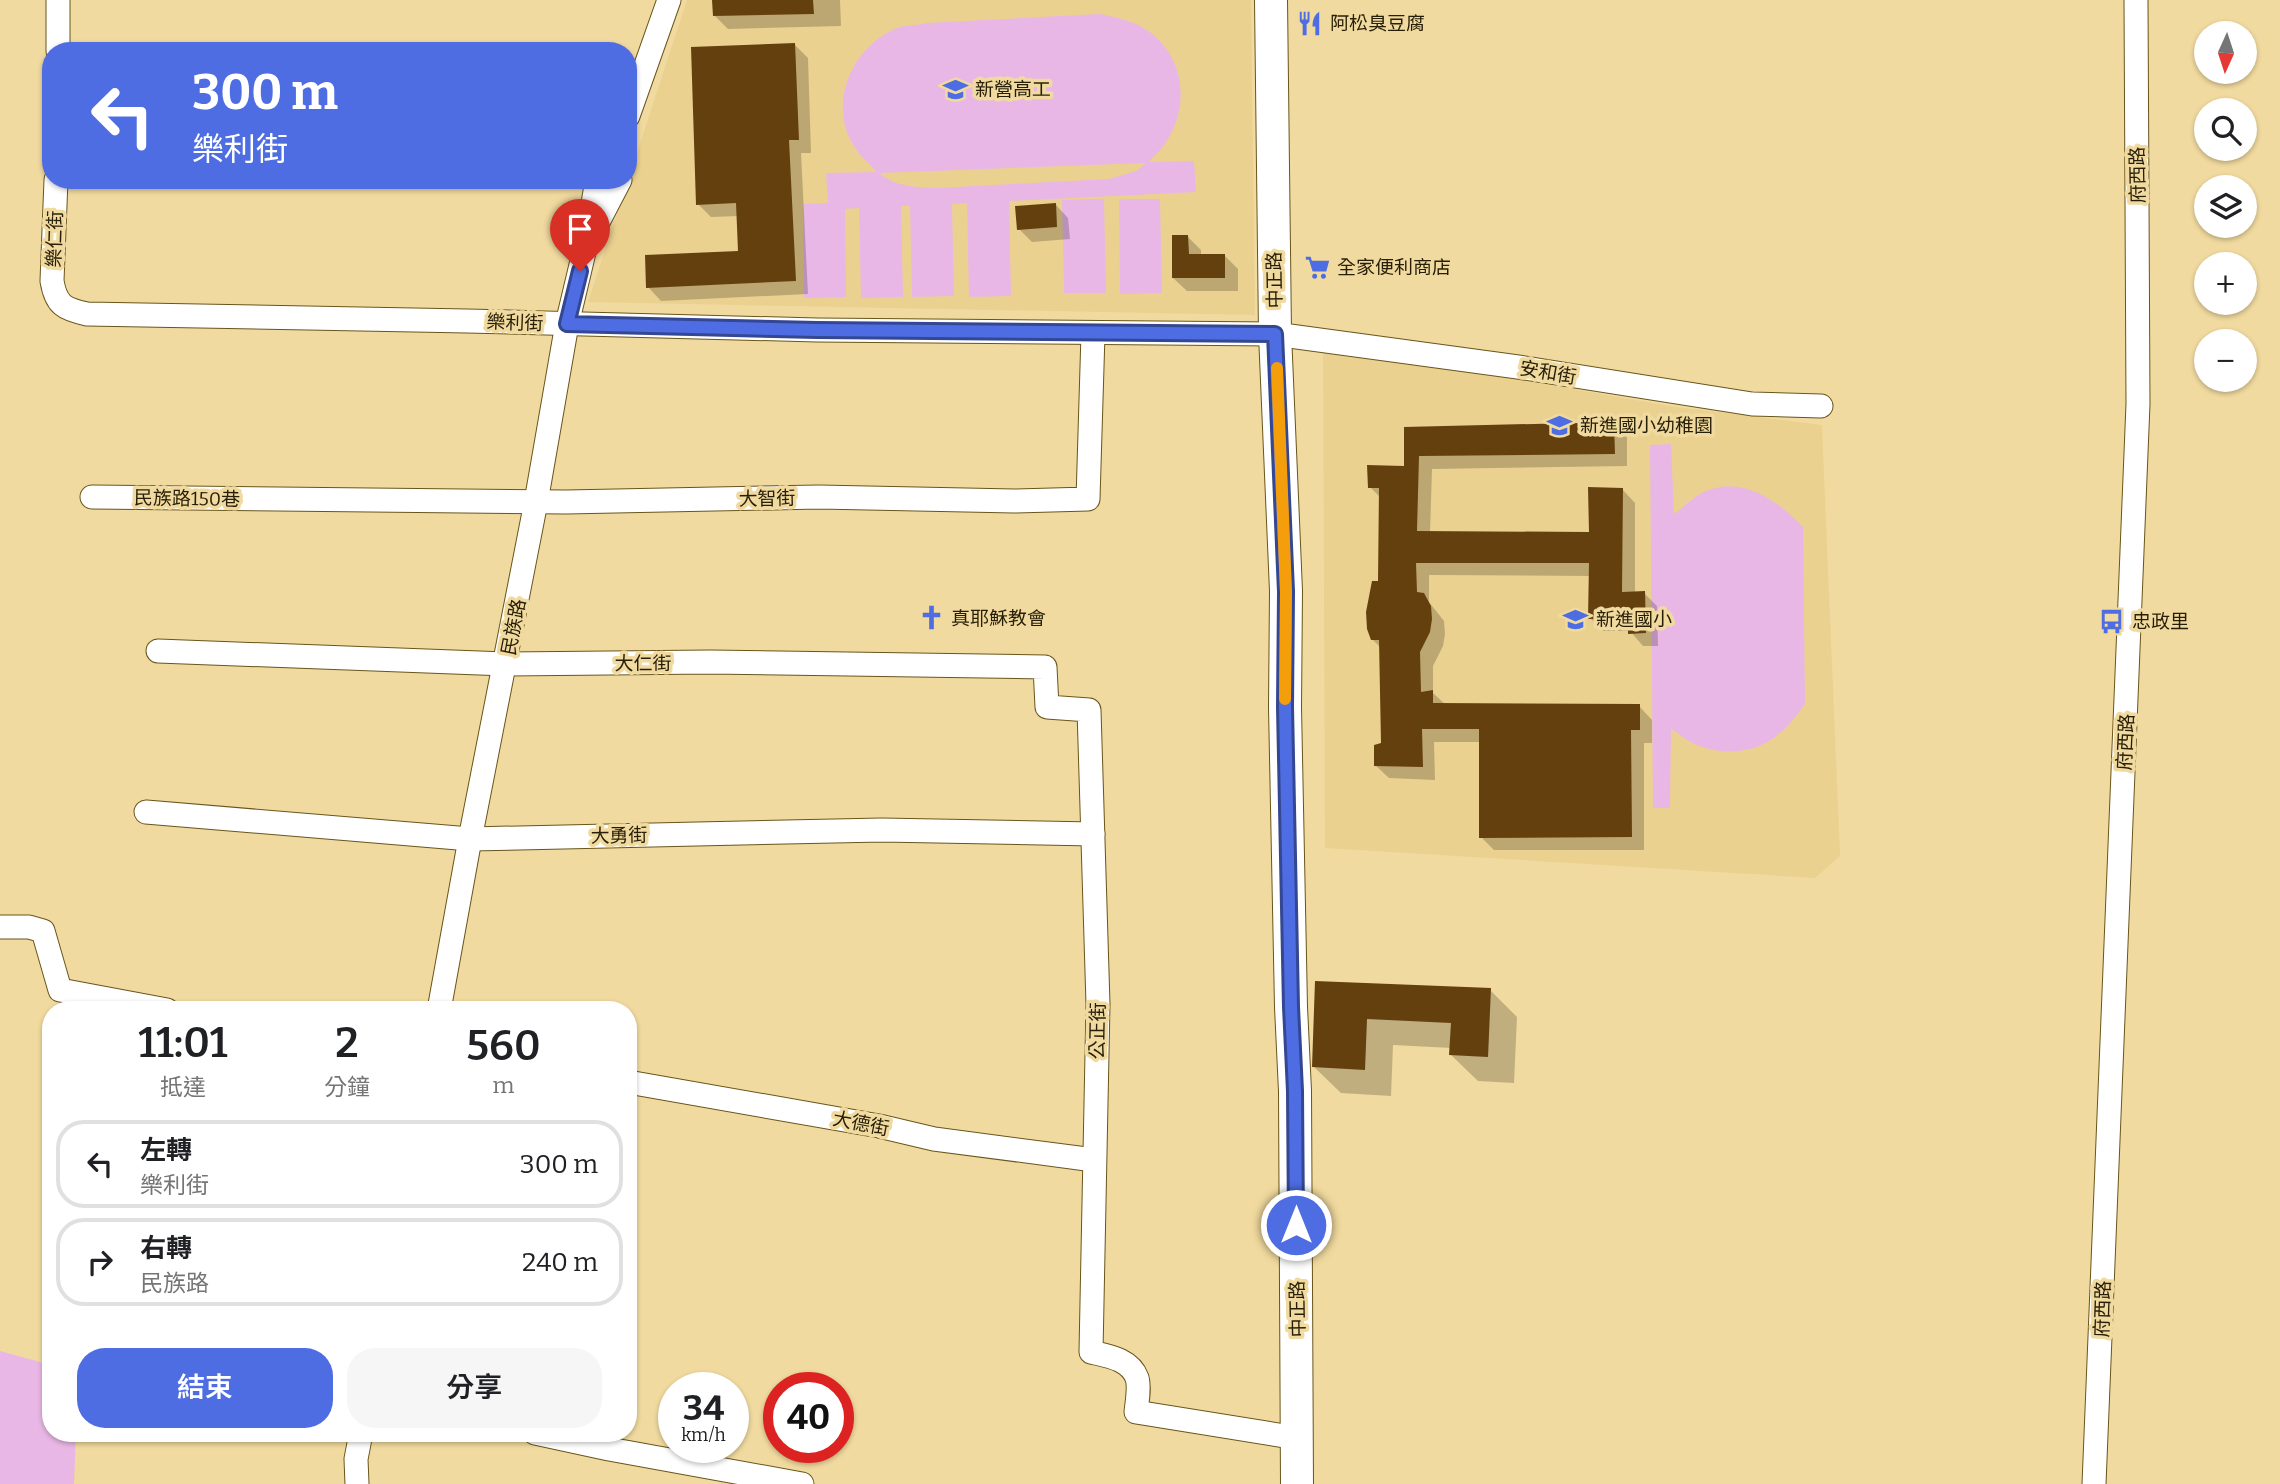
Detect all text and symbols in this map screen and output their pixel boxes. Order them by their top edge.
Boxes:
restaurant icon: 阿松臭豆腐 [1296,9,1324,37]
place label: 阿松臭豆腐 [1330,12,1425,35]
north arrow [2194,21,2258,84]
map controls [2194,21,2257,392]
text: 300 m [192,63,338,122]
icon: left [77,70,168,161]
school or university icon: 新營高工 [941,75,969,103]
place label: 新營高工 [975,78,1051,101]
button: search [2194,98,2257,161]
text: 樂利街 [192,130,288,168]
street label: 府西路 [2126,146,2149,204]
button: layers [2194,175,2257,238]
pin [550,199,610,271]
street label: 樂仁街 [42,210,67,268]
icon: arrive [561,210,599,248]
street label: 中正路 [1263,251,1286,309]
button: + [2194,252,2257,315]
supermarket icon: 全家便利商店 [1303,253,1331,281]
place label: 全家便利商店 [1337,256,1451,279]
street label: 樂利街 [486,310,544,335]
button: − [2194,329,2257,392]
street label: 安和街 [1518,356,1578,389]
school or university icon: 新進國小幼稚園 [1546,411,1574,439]
place label: 新進國小幼稚園 [1580,414,1713,437]
street label: 民族路150巷 [134,486,240,511]
street label: 大智街 [738,487,796,510]
street label: 民族路 [497,597,530,657]
church icon: 真耶穌教會 [917,604,945,632]
school or university icon: 新進國小 [1562,605,1590,633]
place label: 真耶穌教會 [951,607,1046,630]
bus stop icon: 忠政里 [2098,607,2126,635]
place label: 新進國小 [1596,608,1672,631]
place label: 忠政里 [2132,610,2189,633]
street label: 大仁街 [614,652,672,675]
street label: 府西路 [2113,713,2138,771]
street label: 大勇街 [590,824,648,847]
street label: 公正街 [1086,1002,1109,1060]
text: 11:01 [138,1018,228,1068]
text: 2 [335,1018,359,1068]
text: 560 [466,1021,541,1071]
text: m [492,1071,514,1099]
text: 抵達 [160,1073,206,1101]
text: 分鐘 [324,1073,370,1101]
street label: 大德街 [831,1107,891,1140]
text: 左轉 [140,1135,192,1166]
icon: left [81,1145,119,1183]
text: 300 m [520,1149,598,1180]
text: 樂利街 [140,1171,209,1199]
position arrow [1259,1188,1333,1262]
text: 右轉 [140,1233,192,1264]
icon: right [81,1243,119,1281]
text: 240 m [522,1247,598,1278]
text: 民族路 [140,1269,209,1297]
street label: 中正路 [1286,1280,1309,1338]
street label: 府西路 [2090,1280,2115,1338]
button: 結束 [77,1348,333,1428]
button: 分享 [347,1348,602,1428]
speed limit sign: 40 [763,1372,854,1463]
text: 34 [683,1387,724,1429]
text: km/h [681,1424,726,1446]

